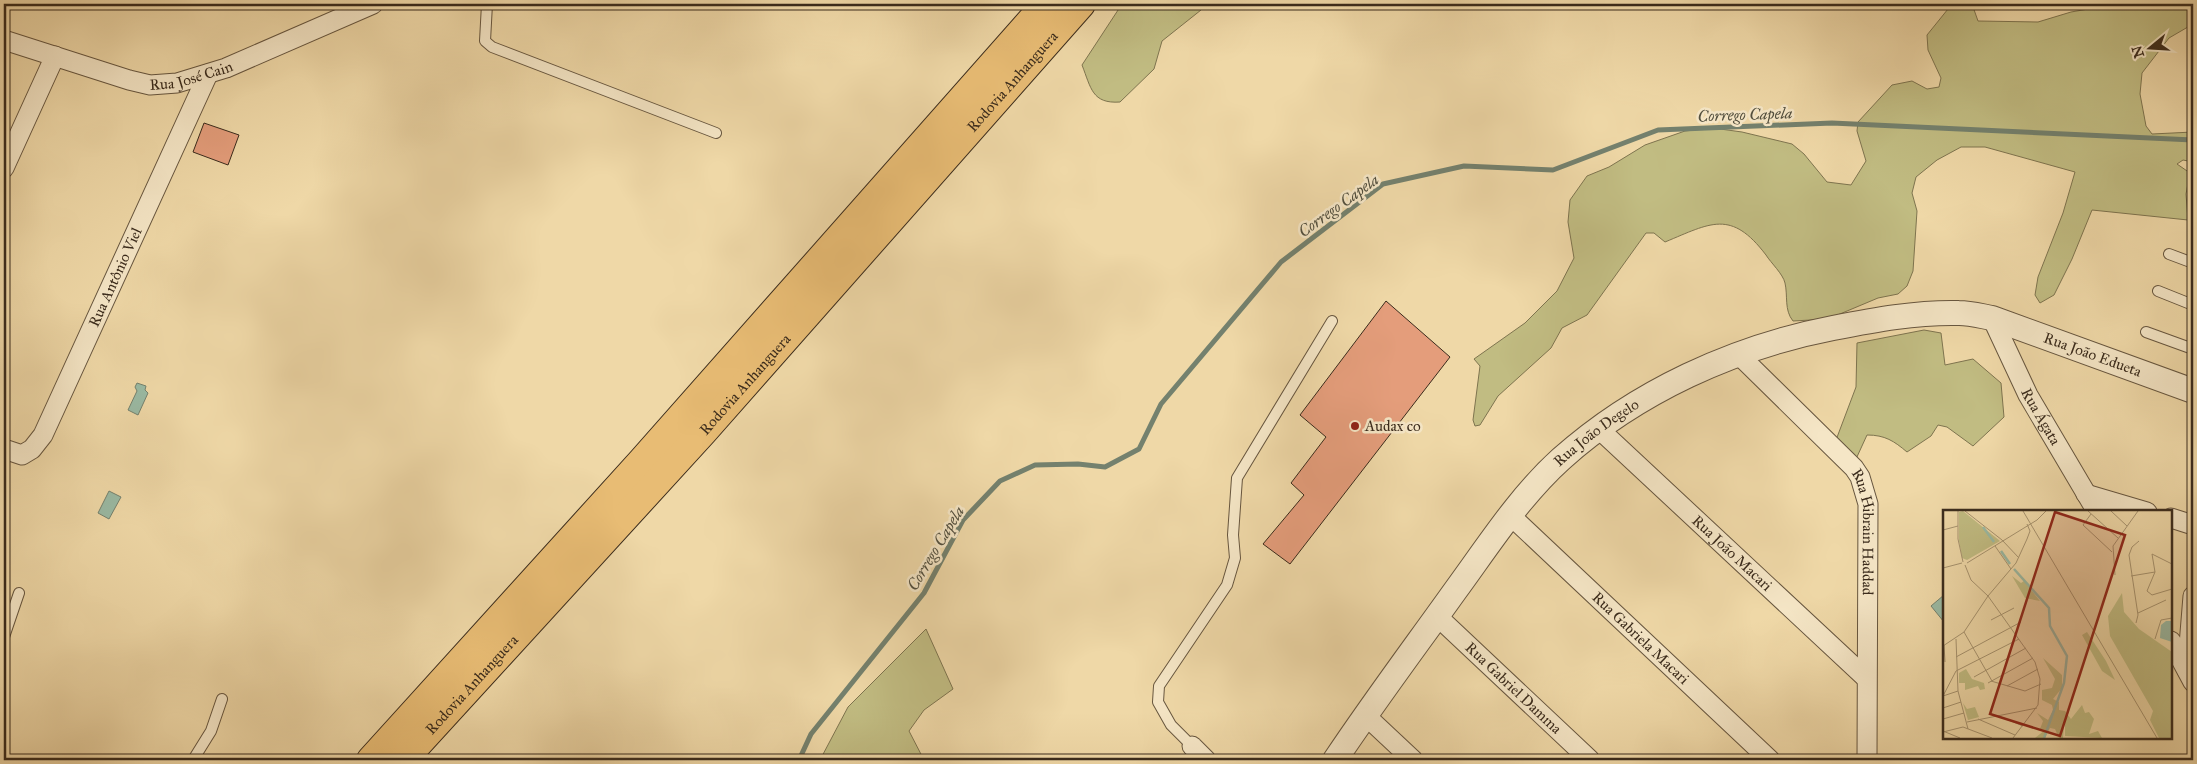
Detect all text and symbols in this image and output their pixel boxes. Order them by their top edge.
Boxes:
north arrow [2124,22,2174,72]
street label: Rodovia Anhanguera [963,27,1062,136]
text: N [2128,43,2148,60]
street label: Rua José Cain [149,57,236,94]
water label: Corrego Capela [1697,103,1793,127]
water label: Corrego Capela [1294,170,1383,242]
street label: Rua Antônio Viel [85,224,146,330]
street label: Rua João Edueta [2041,329,2145,381]
street label: Rodovia Anhanguera [696,330,795,439]
street label: Rua Ágata [2017,385,2065,449]
street label: Rua João Degelo [1550,395,1642,470]
place label: Audax co [1364,417,1421,435]
marker: Audax co [1349,420,1361,432]
street label: Rua Hibrain Haddad [1848,465,1878,596]
water label: Corrego Capela [903,502,969,594]
inset map [1943,510,2172,739]
street label: Rua João Macari [1688,511,1776,595]
street label: Rua Gabriela Macari [1588,588,1693,688]
street label: Rodovia Anhanguera [422,631,522,738]
street label: Rua Gabriel Damma [1462,638,1566,738]

